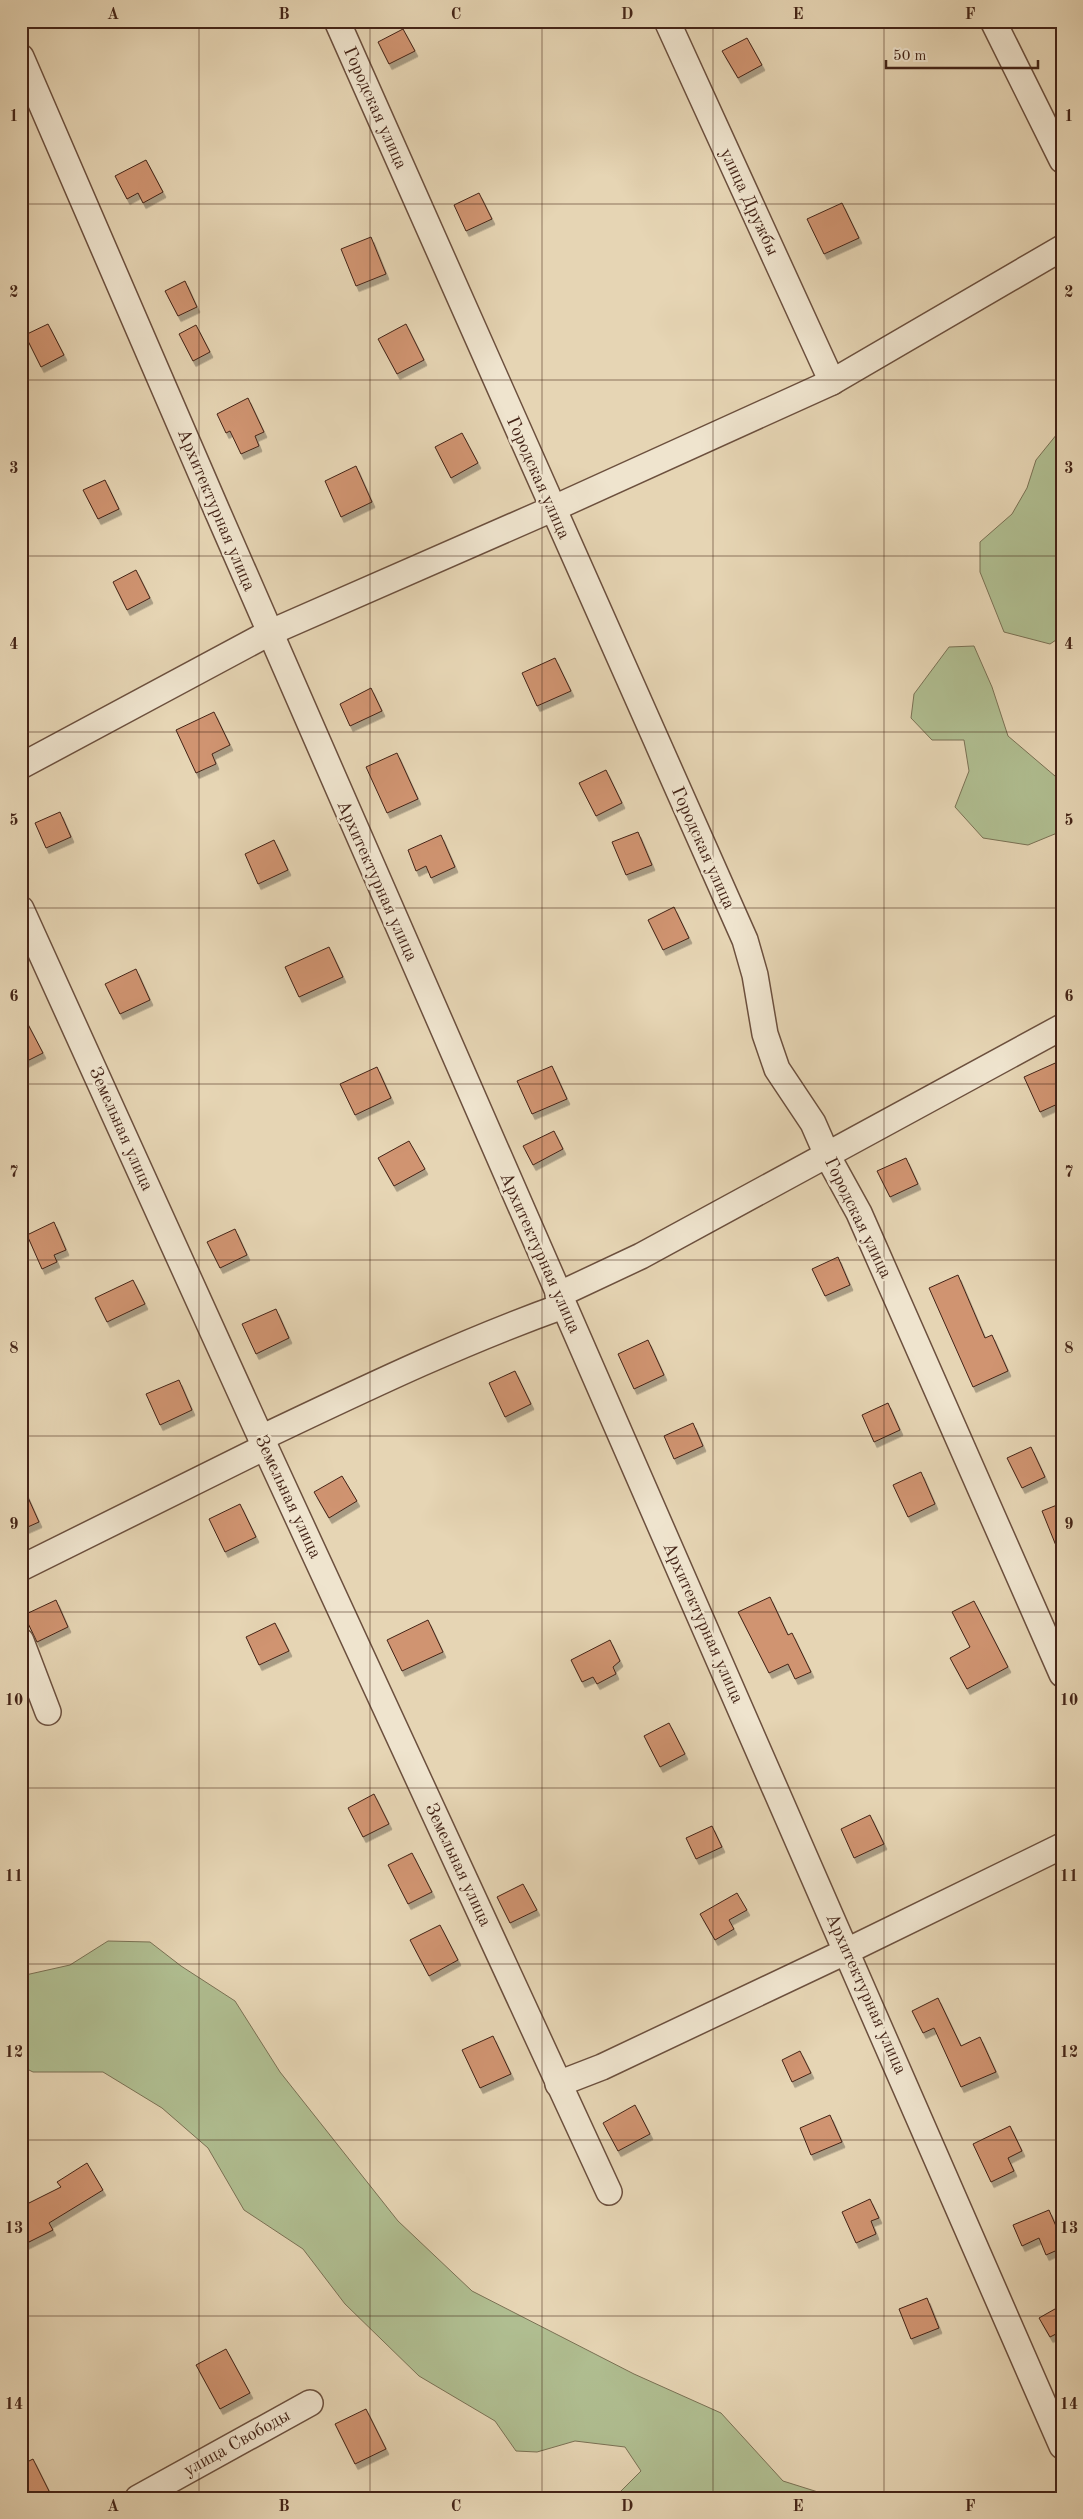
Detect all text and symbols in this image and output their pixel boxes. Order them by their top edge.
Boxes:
text: A [107,7,119,23]
text: B [278,7,290,23]
text: C [451,7,461,23]
text: D [621,7,633,23]
text: E [792,7,804,23]
text: F [965,7,976,23]
scale bar [886,38,1038,70]
street label: Городская улица [340,44,410,172]
text: 50 m [893,49,927,64]
text: 1 [9,109,19,125]
text: 1 [1064,109,1074,125]
street label: улица Дружбы [716,146,782,258]
text: 2 [9,285,19,301]
text: 2 [1064,285,1074,301]
street label: Городская улица [503,414,573,542]
street label: Архитектурная улица [174,426,258,594]
text: 3 [9,461,19,477]
text: 3 [1064,461,1074,477]
text: 4 [9,637,19,653]
text: 4 [1064,637,1074,653]
street label: Городская улица [668,784,738,912]
street label: Архитектурная улица [333,798,421,964]
text: 5 [9,813,19,829]
text: 5 [1064,813,1074,829]
text: 6 [9,989,19,1005]
text: 6 [1064,989,1074,1005]
street label: Земельная улица [86,1064,156,1194]
street label: Городская улица [821,1155,895,1281]
text: 7 [9,1165,19,1181]
text: 7 [1064,1165,1074,1181]
street label: Архитектурная улица [496,1170,584,1336]
text: 8 [9,1341,19,1357]
text: 8 [1064,1341,1074,1357]
street label: Земельная улица [252,1433,324,1562]
text: 9 [9,1517,19,1533]
text: 9 [1064,1517,1074,1533]
street label: Архитектурная улица [659,1540,747,1706]
text: 10 [5,1693,23,1709]
text: 10 [1060,1693,1078,1709]
street label: Земельная улица [422,1801,494,1930]
text: 11 [5,1869,23,1885]
text: 11 [1060,1869,1078,1885]
street label: Архитектурная улица [822,1911,910,2077]
text: 12 [5,2045,23,2061]
text: 12 [1060,2045,1078,2061]
text: 13 [5,2221,23,2237]
text: 13 [1060,2221,1078,2237]
text: 14 [5,2397,23,2413]
text: 14 [1060,2397,1078,2413]
street label: улица Свободы [181,2406,293,2480]
text: A [107,2499,119,2515]
text: B [278,2499,290,2515]
text: C [451,2499,461,2515]
text: D [621,2499,633,2515]
text: E [792,2499,804,2515]
text: F [965,2499,976,2515]

